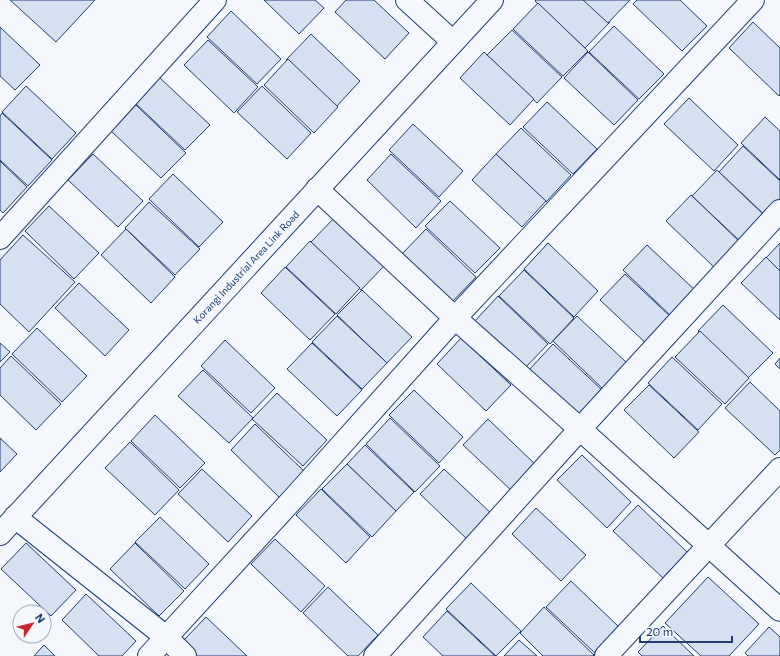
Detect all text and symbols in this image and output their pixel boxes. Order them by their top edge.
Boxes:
street label: Korangi Industrial Area Link Road [191,208,302,326]
north arrow [12,604,52,644]
text: N [33,611,48,625]
scale bar [640,618,732,644]
text: 20 m [646,624,673,638]

